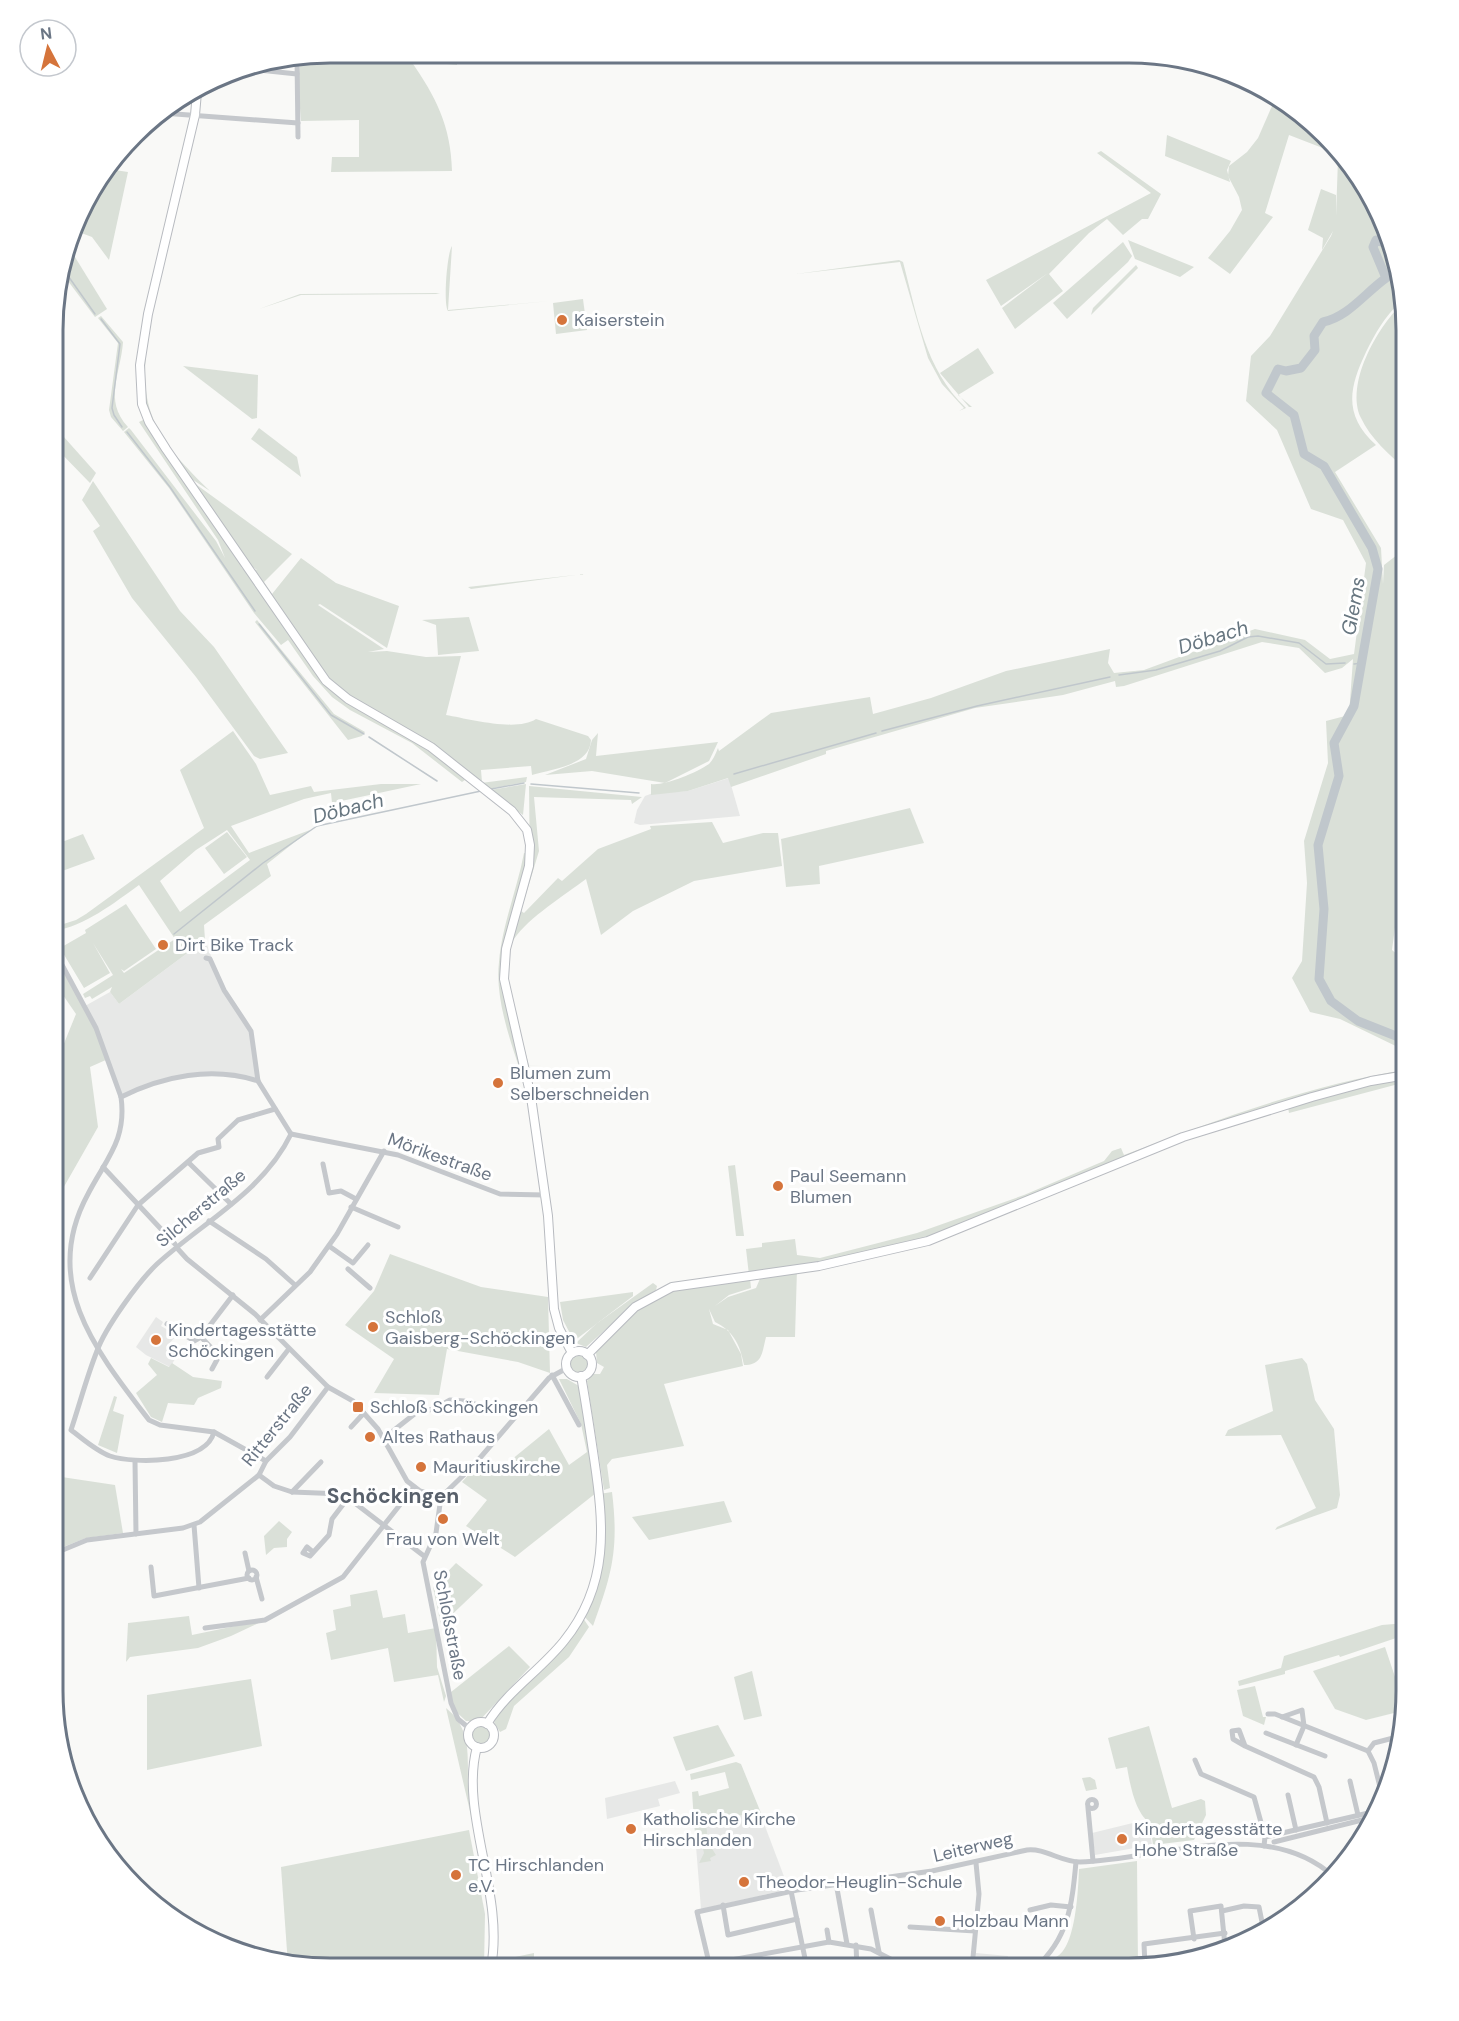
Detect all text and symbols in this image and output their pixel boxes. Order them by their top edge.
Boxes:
north arrow [18,18,78,78]
text: N [39,22,53,45]
place label: Kaiserstein [574,308,664,332]
marker: Kaiserstein [555,313,569,327]
water label: Glems [1335,575,1371,637]
water label: Döbach [1175,614,1251,660]
water label: Döbach [310,787,386,829]
place label: Dirt Bike Track [175,933,294,957]
marker: Dirt Bike Track [156,938,170,952]
place label: Blumen zum Selberschneiden [510,1061,649,1106]
marker: Blumen zum Selberschneiden [491,1076,505,1090]
street label: Mörikestraße [384,1127,496,1187]
street label: Silcherstraße [151,1163,251,1253]
place label: Paul Seemann Blumen [790,1164,906,1209]
marker: Paul Seemann Blumen [771,1179,785,1193]
place label: Schloß Gaisberg-Schöckingen [385,1305,576,1350]
place label: Kindertagesstätte Schöckingen [168,1318,316,1363]
marker: Schloß Gaisberg-Schöckingen [366,1320,380,1334]
marker: Kindertagesstätte Schöckingen [149,1333,163,1347]
street label: Ritterstraße [236,1379,318,1471]
place label: Schloß Schöckingen [370,1395,538,1419]
marker: Schloß Schöckingen [351,1400,365,1414]
place label: Altes Rathaus [382,1425,495,1449]
marker: Altes Rathaus [363,1430,377,1444]
place label: Mauritiuskirche [433,1455,561,1479]
marker: Mauritiuskirche [414,1460,428,1474]
district label: Schöckingen [327,1482,459,1510]
marker: Frau von Welt [436,1512,450,1526]
place label: Frau von Welt [386,1527,500,1551]
street label: Schloßstraße [428,1568,472,1682]
place label: Katholische Kirche Hirschlanden [643,1807,796,1852]
place label: Kindertagesstätte Hohe Straße [1134,1817,1282,1862]
marker: Katholische Kirche Hirschlanden [624,1822,638,1836]
street label: Leiterweg [931,1826,1015,1868]
marker: Kindertagesstätte Hohe Straße [1115,1832,1129,1846]
place label: TC Hirschlanden e.V. [468,1853,604,1898]
marker: TC Hirschlanden e.V. [449,1868,463,1882]
place label: Theodor-Heuglin-Schule [756,1870,963,1894]
marker: Theodor-Heuglin-Schule [737,1875,751,1889]
place label: Holzbau Mann [952,1909,1069,1933]
marker: Holzbau Mann [933,1914,947,1928]

